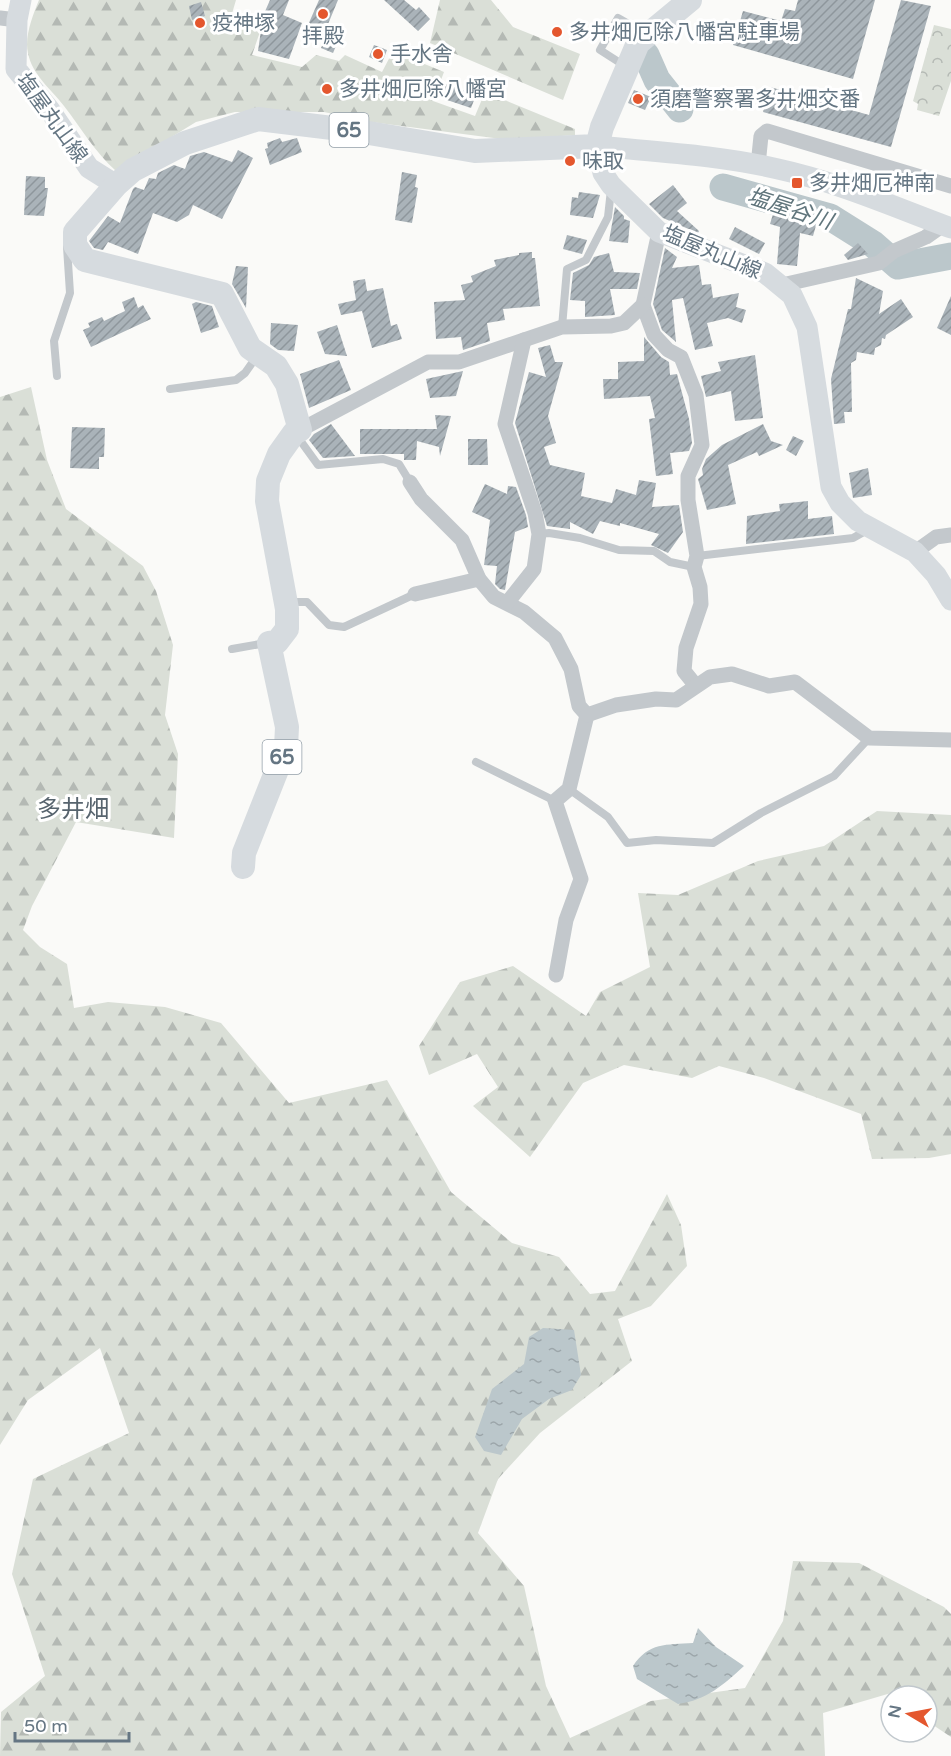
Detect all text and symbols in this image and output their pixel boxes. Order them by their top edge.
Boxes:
marker: 拝殿 [316,7,330,21]
place label: 疫神塚 [212,11,275,36]
marker: 疫神塚 [193,16,207,30]
place label: 多井畑厄除八幡宮駐車場 [569,20,800,45]
place label: 拝殿 [302,24,344,49]
marker: 多井畑厄除八幡宮駐車場 [550,25,564,39]
place label: 手水舎 [390,42,453,67]
marker: 手水舎 [371,47,385,61]
street label: 塩屋丸山線 [11,68,93,168]
place label: 多井畑厄除八幡宮 [339,77,507,102]
marker: 多井畑厄除八幡宮 [320,82,334,96]
place label: 須磨警察署多井畑交番 [650,87,860,112]
marker: 須磨警察署多井畑交番 [631,92,645,106]
road number: 65 [330,113,368,147]
place label: 味取 [582,149,624,174]
marker: 味取 [563,154,577,168]
place label: 多井畑厄神南 [809,171,935,196]
marker: 多井畑厄神南 [790,176,804,190]
water label: 塩屋谷川 [744,183,837,236]
street label: 塩屋丸山線 [659,220,765,284]
road number: 65 [262,740,302,774]
district label: 多井畑 [37,795,109,824]
north arrow [879,1684,939,1744]
text: N [884,1704,906,1720]
scale bar [15,1705,129,1743]
text: 50 m [24,1715,68,1737]

